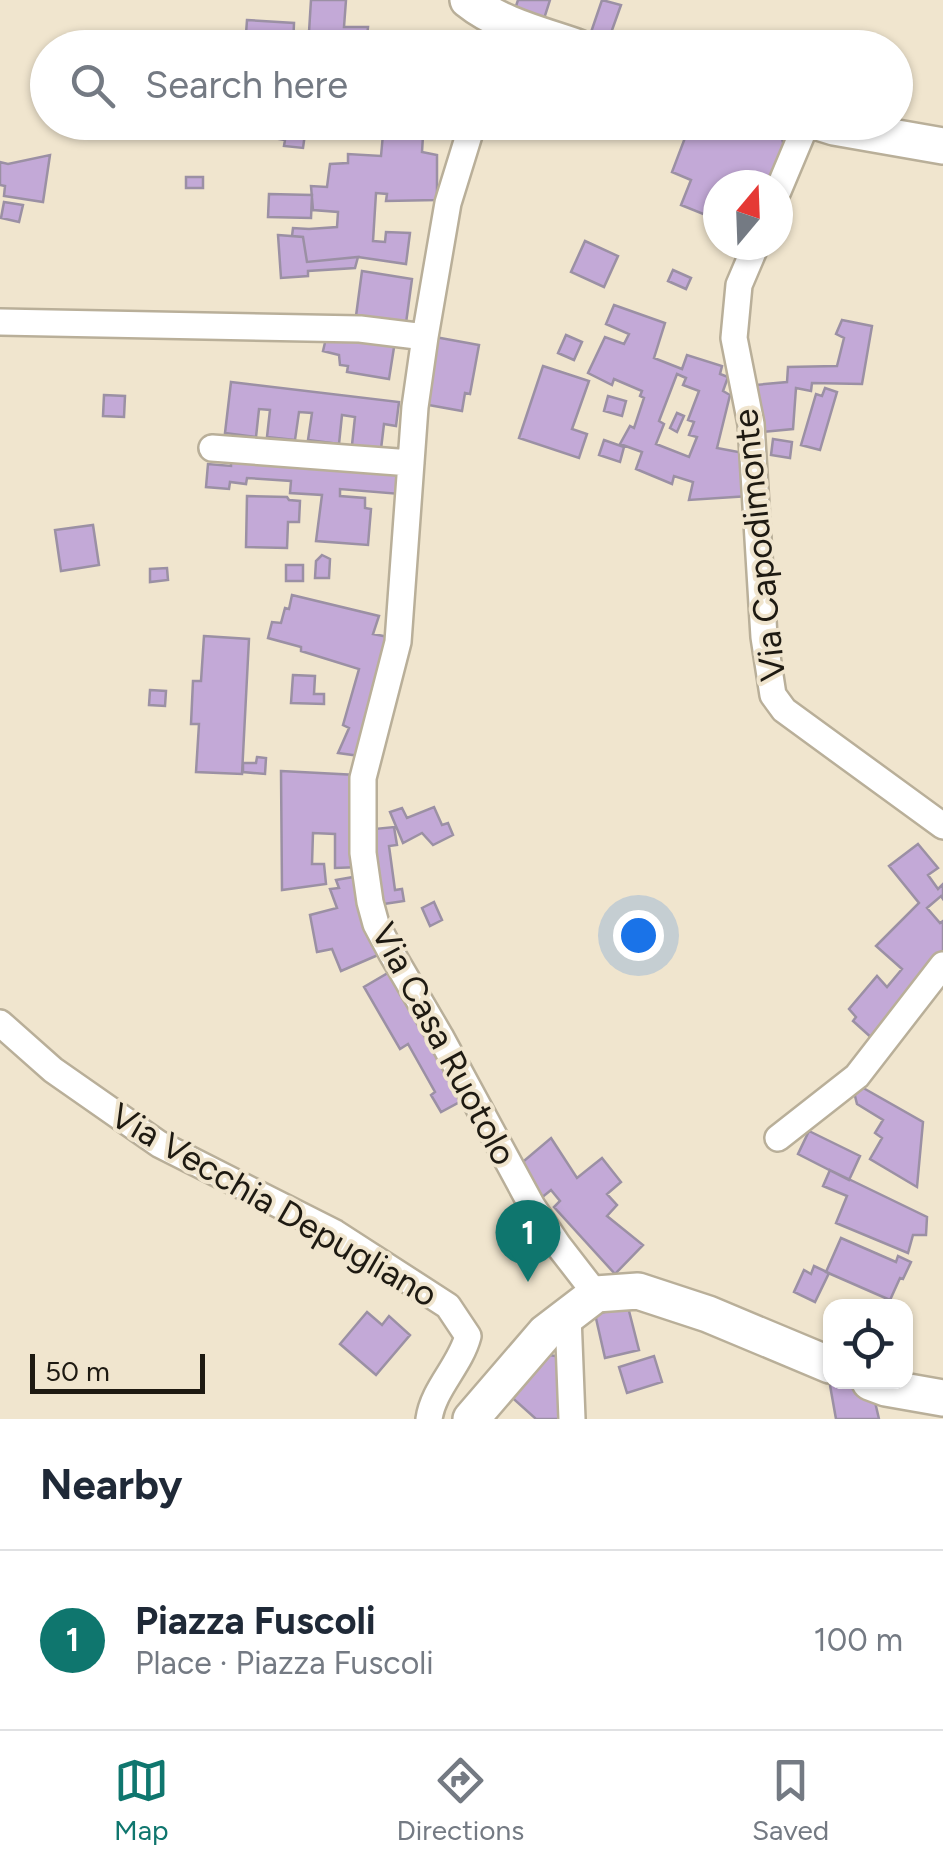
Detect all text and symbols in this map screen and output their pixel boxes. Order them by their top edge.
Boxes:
search box [30,30,913,140]
icon: search [65,58,120,113]
text: Search here [145,62,348,108]
north arrow [703,170,793,260]
street label: Via Capodimonte [724,407,794,683]
your location [613,910,664,961]
street label: Via Casa Ruotolo [363,916,525,1172]
street label: Via Vecchia Depugliano [103,1094,445,1316]
pin: 1 [496,1200,560,1282]
map controls [823,1299,913,1389]
button: locate [823,1299,913,1389]
scale bar [30,1349,205,1394]
text: 50 m [45,1354,110,1388]
text: Nearby [40,1459,182,1510]
text: Piazza Fuscoli [135,1598,376,1644]
text: 1 [66,1621,79,1659]
text: 100 m [814,1621,903,1659]
text: Place · Piazza Fuscoli [135,1644,434,1682]
tab: Map [114,1753,169,1847]
tab: Directions [397,1753,524,1847]
tab: Saved [752,1753,829,1847]

